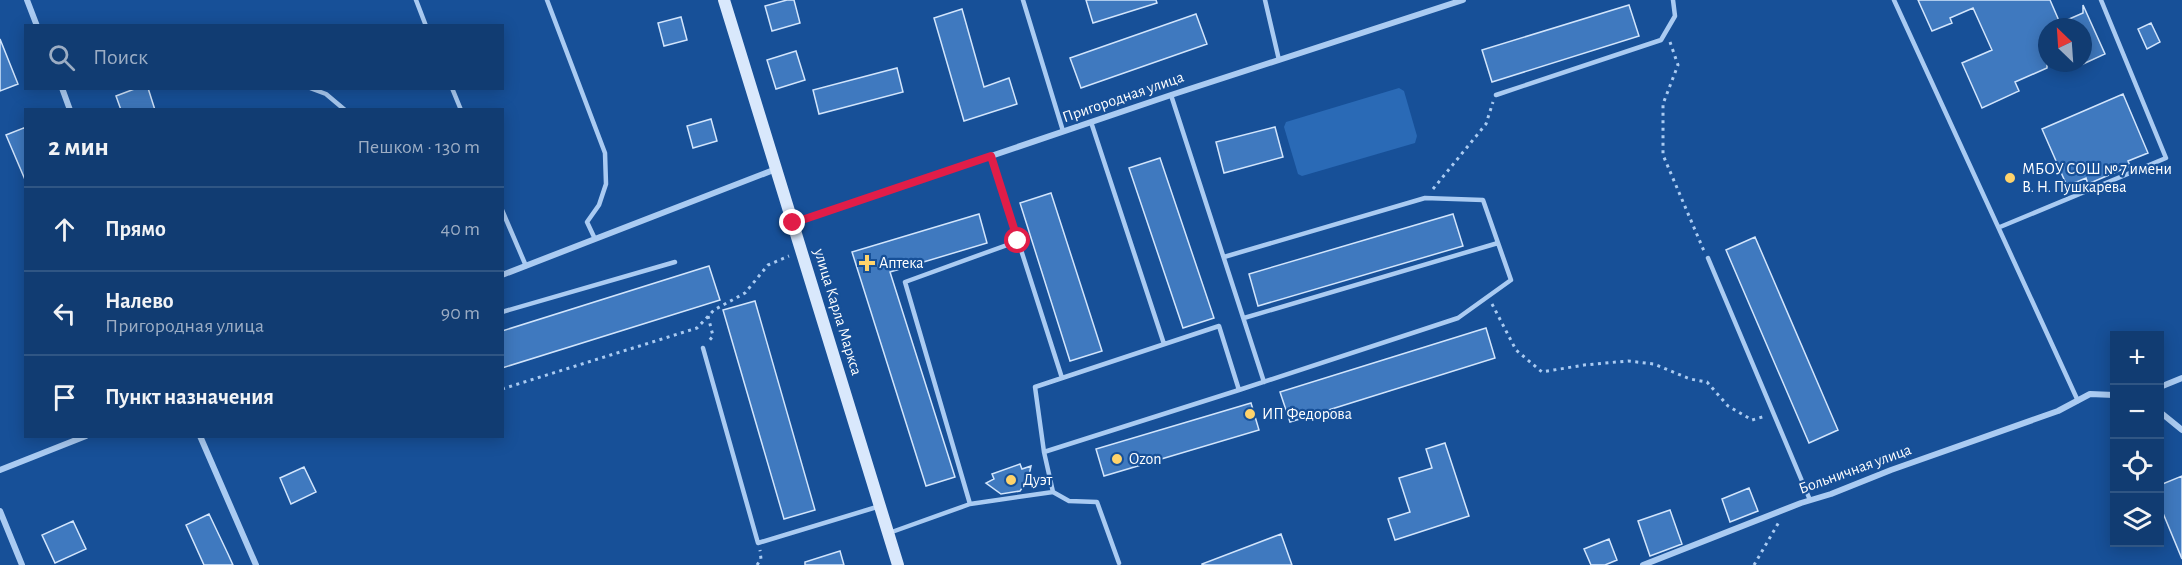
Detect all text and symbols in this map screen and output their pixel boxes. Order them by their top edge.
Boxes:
north arrow [2038,18,2092,72]
search box [24,24,504,90]
icon: search [45,41,78,74]
text: Поиск [93,46,148,68]
street label: Пригородная улица [1060,69,1186,126]
text: 2 мин [48,134,109,160]
text: Пешком · 130 m [357,137,480,157]
place label: МБОУ СОШ № 7 имени В. Н. Пушкарева [2022,161,2172,196]
marker: МБОУ СОШ № 7 имени В. Н. Пушкарева [2003,171,2017,185]
route end [779,209,805,235]
icon: ahead [48,213,81,246]
text: Прямо [105,218,166,240]
text: 40 m [441,219,480,239]
route start [1004,227,1030,253]
street label: улица Карла Маркса [810,246,865,378]
place label: Аптека [879,255,924,271]
marker: Аптека [860,256,874,270]
text: Налево [105,290,174,312]
icon: left [48,297,81,330]
text: 90 m [441,303,480,323]
text: Пригородная улица [105,316,264,336]
map controls [2110,331,2164,547]
button: + [2110,331,2164,385]
icon: arrive [48,381,81,414]
button: − [2110,385,2164,439]
text: Пункт назначения [105,386,274,408]
place label: ИП Федорова [1262,406,1352,422]
marker: ИП Федорова [1243,407,1257,421]
button: locate [2110,439,2164,493]
street label: Больничная улица [1796,441,1914,498]
place label: Ozon [1129,451,1161,467]
marker: Ozon [1110,452,1124,466]
place label: Дуэт [1023,472,1053,489]
marker: Дуэт [1004,473,1018,487]
button: layers [2110,493,2164,547]

